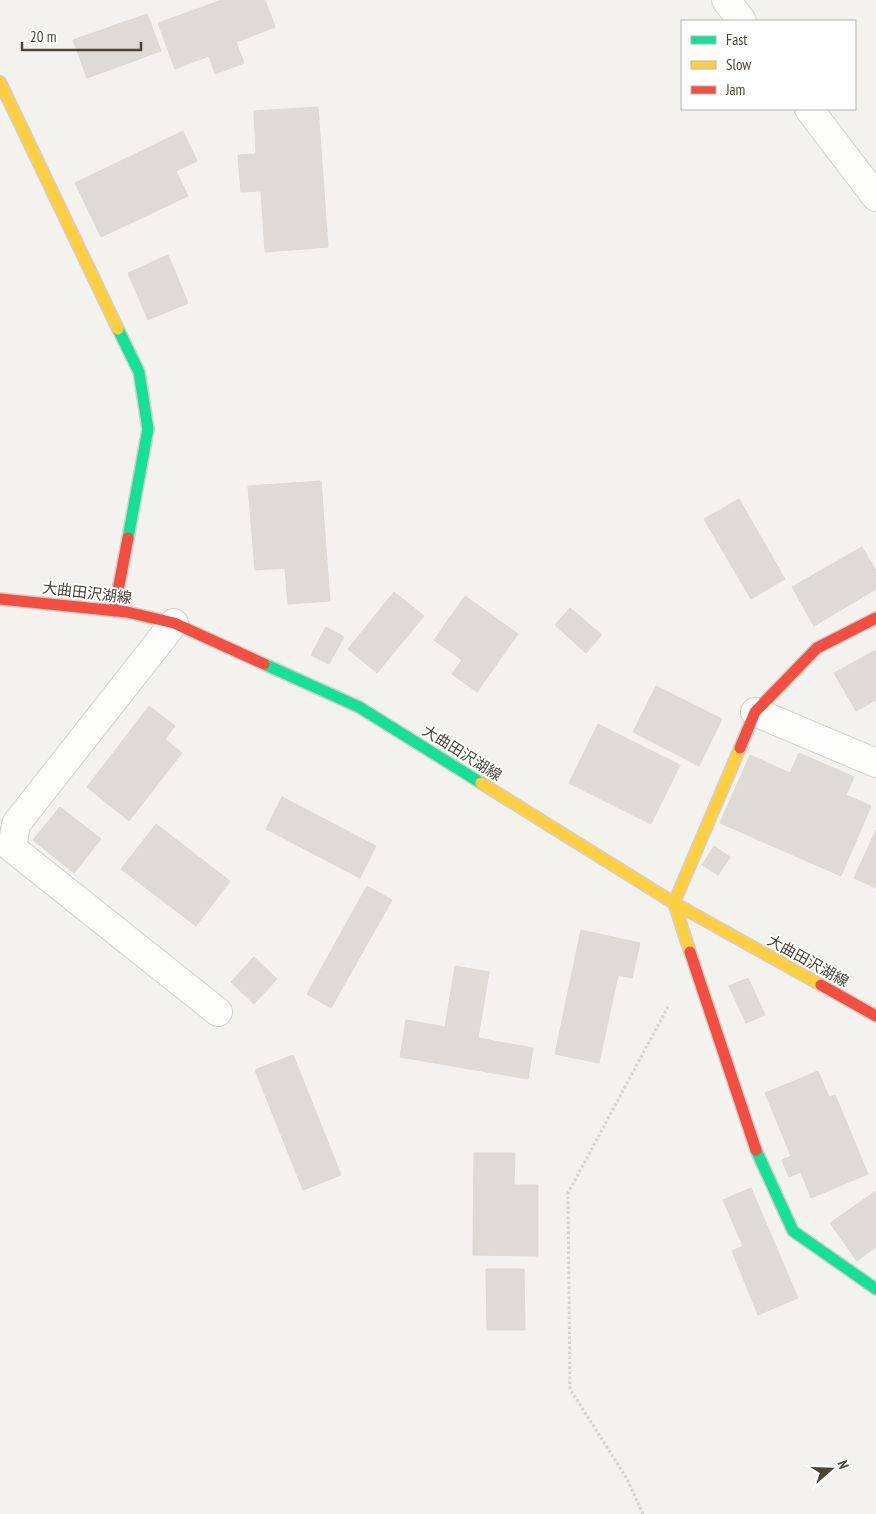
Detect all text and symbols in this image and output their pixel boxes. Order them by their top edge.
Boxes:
scale bar [22,20,141,52]
legend [681,20,856,110]
text: 20 m [30,27,56,46]
text: Fast [726,30,747,49]
text: Slow [726,55,751,74]
text: Jam [725,80,745,99]
street label: 大曲田沢湖線 [41,578,133,607]
street label: 大曲田沢湖線 [419,721,505,784]
street label: 大曲田沢湖線 [764,930,852,991]
north arrow [806,1444,856,1494]
text: N [833,1458,853,1471]

